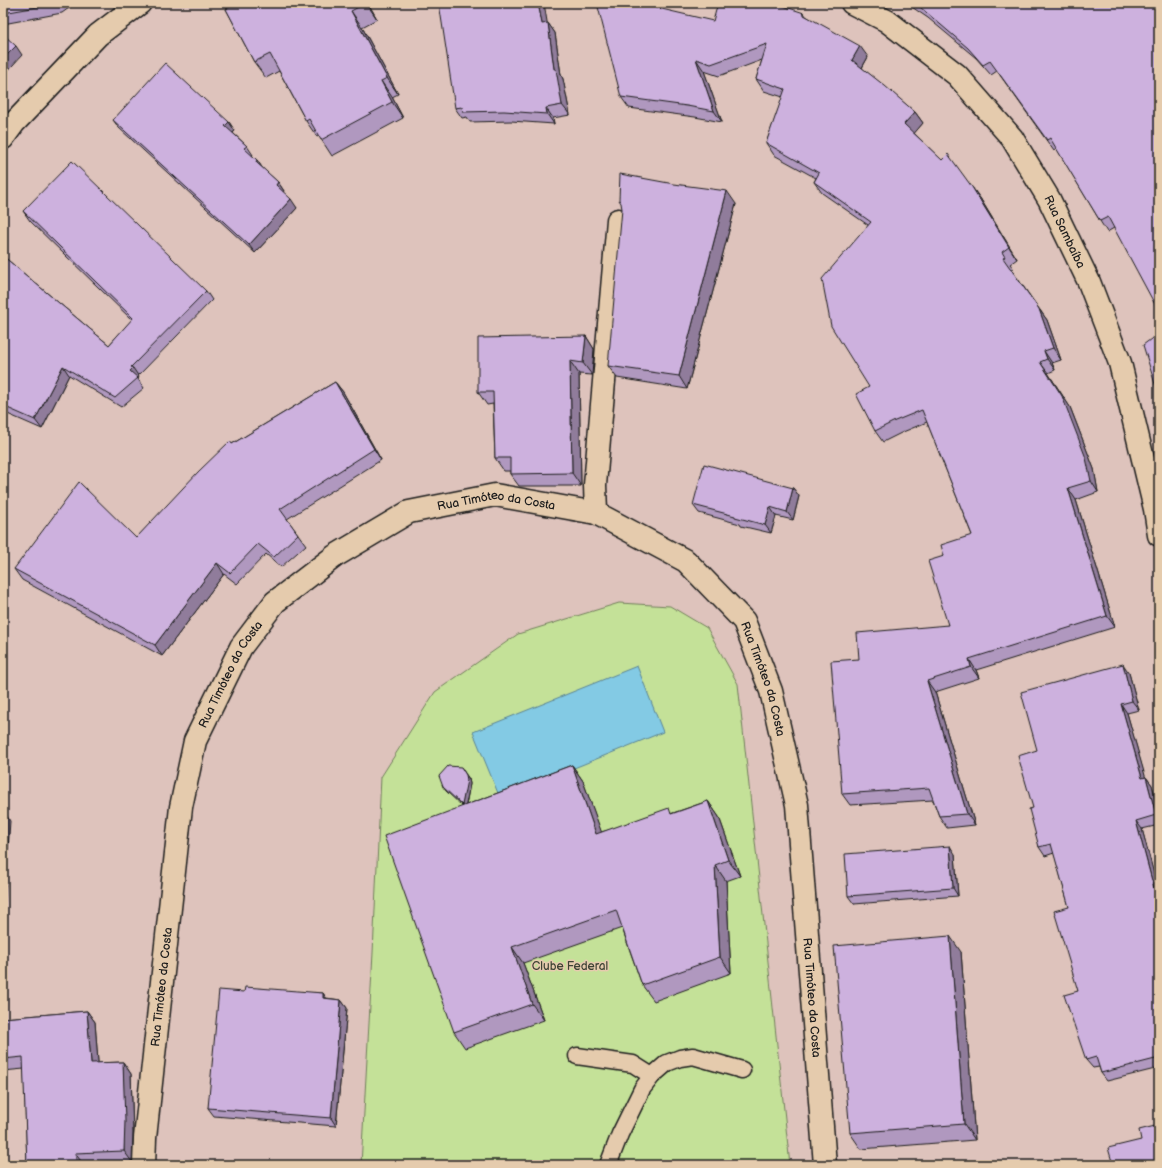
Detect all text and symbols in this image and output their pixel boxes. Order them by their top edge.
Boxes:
street label: Rua Sambaíba [1040,193,1088,271]
street label: Rua Timóteo da Costa [436,488,557,514]
street label: Rua Timóteo da Costa [196,618,266,731]
street label: Rua Timóteo da Costa [737,619,788,738]
street label: Rua Timóteo da Costa [148,926,176,1047]
street label: Rua Timóteo da Costa [799,937,824,1058]
park label: Clube Federal [532,959,608,974]

